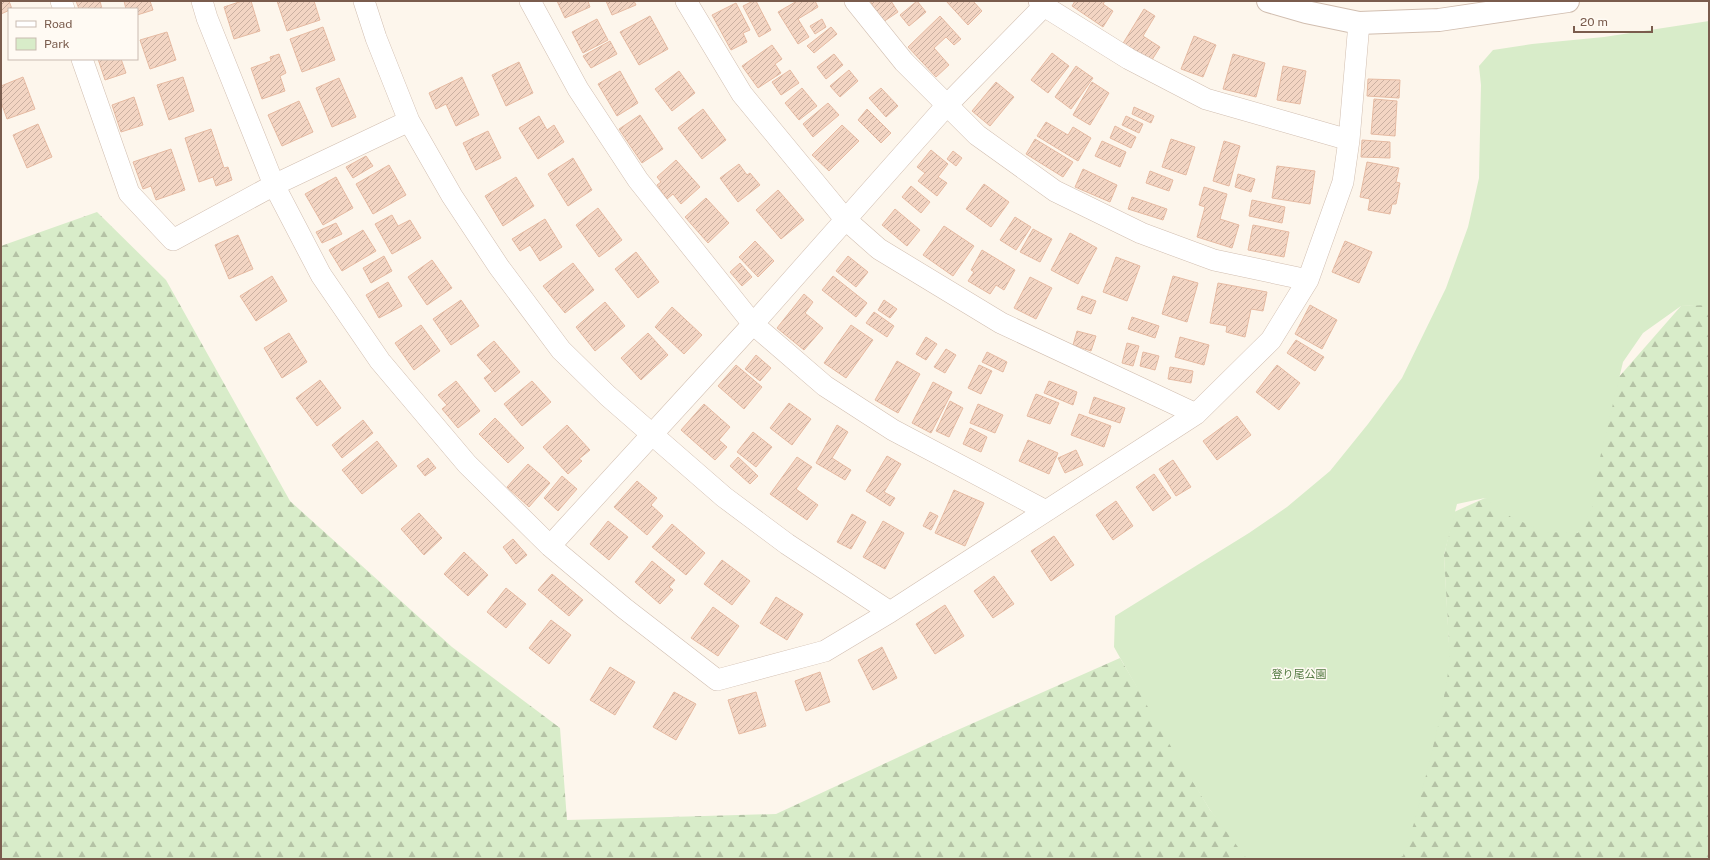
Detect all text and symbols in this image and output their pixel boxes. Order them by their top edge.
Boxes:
legend [8,8,138,60]
scale bar [1574,8,1652,34]
text: 20 m [1580,15,1608,29]
text: Road [44,17,72,31]
text: Park [44,37,70,51]
park label: 登り尾公園 [1272,668,1327,680]

